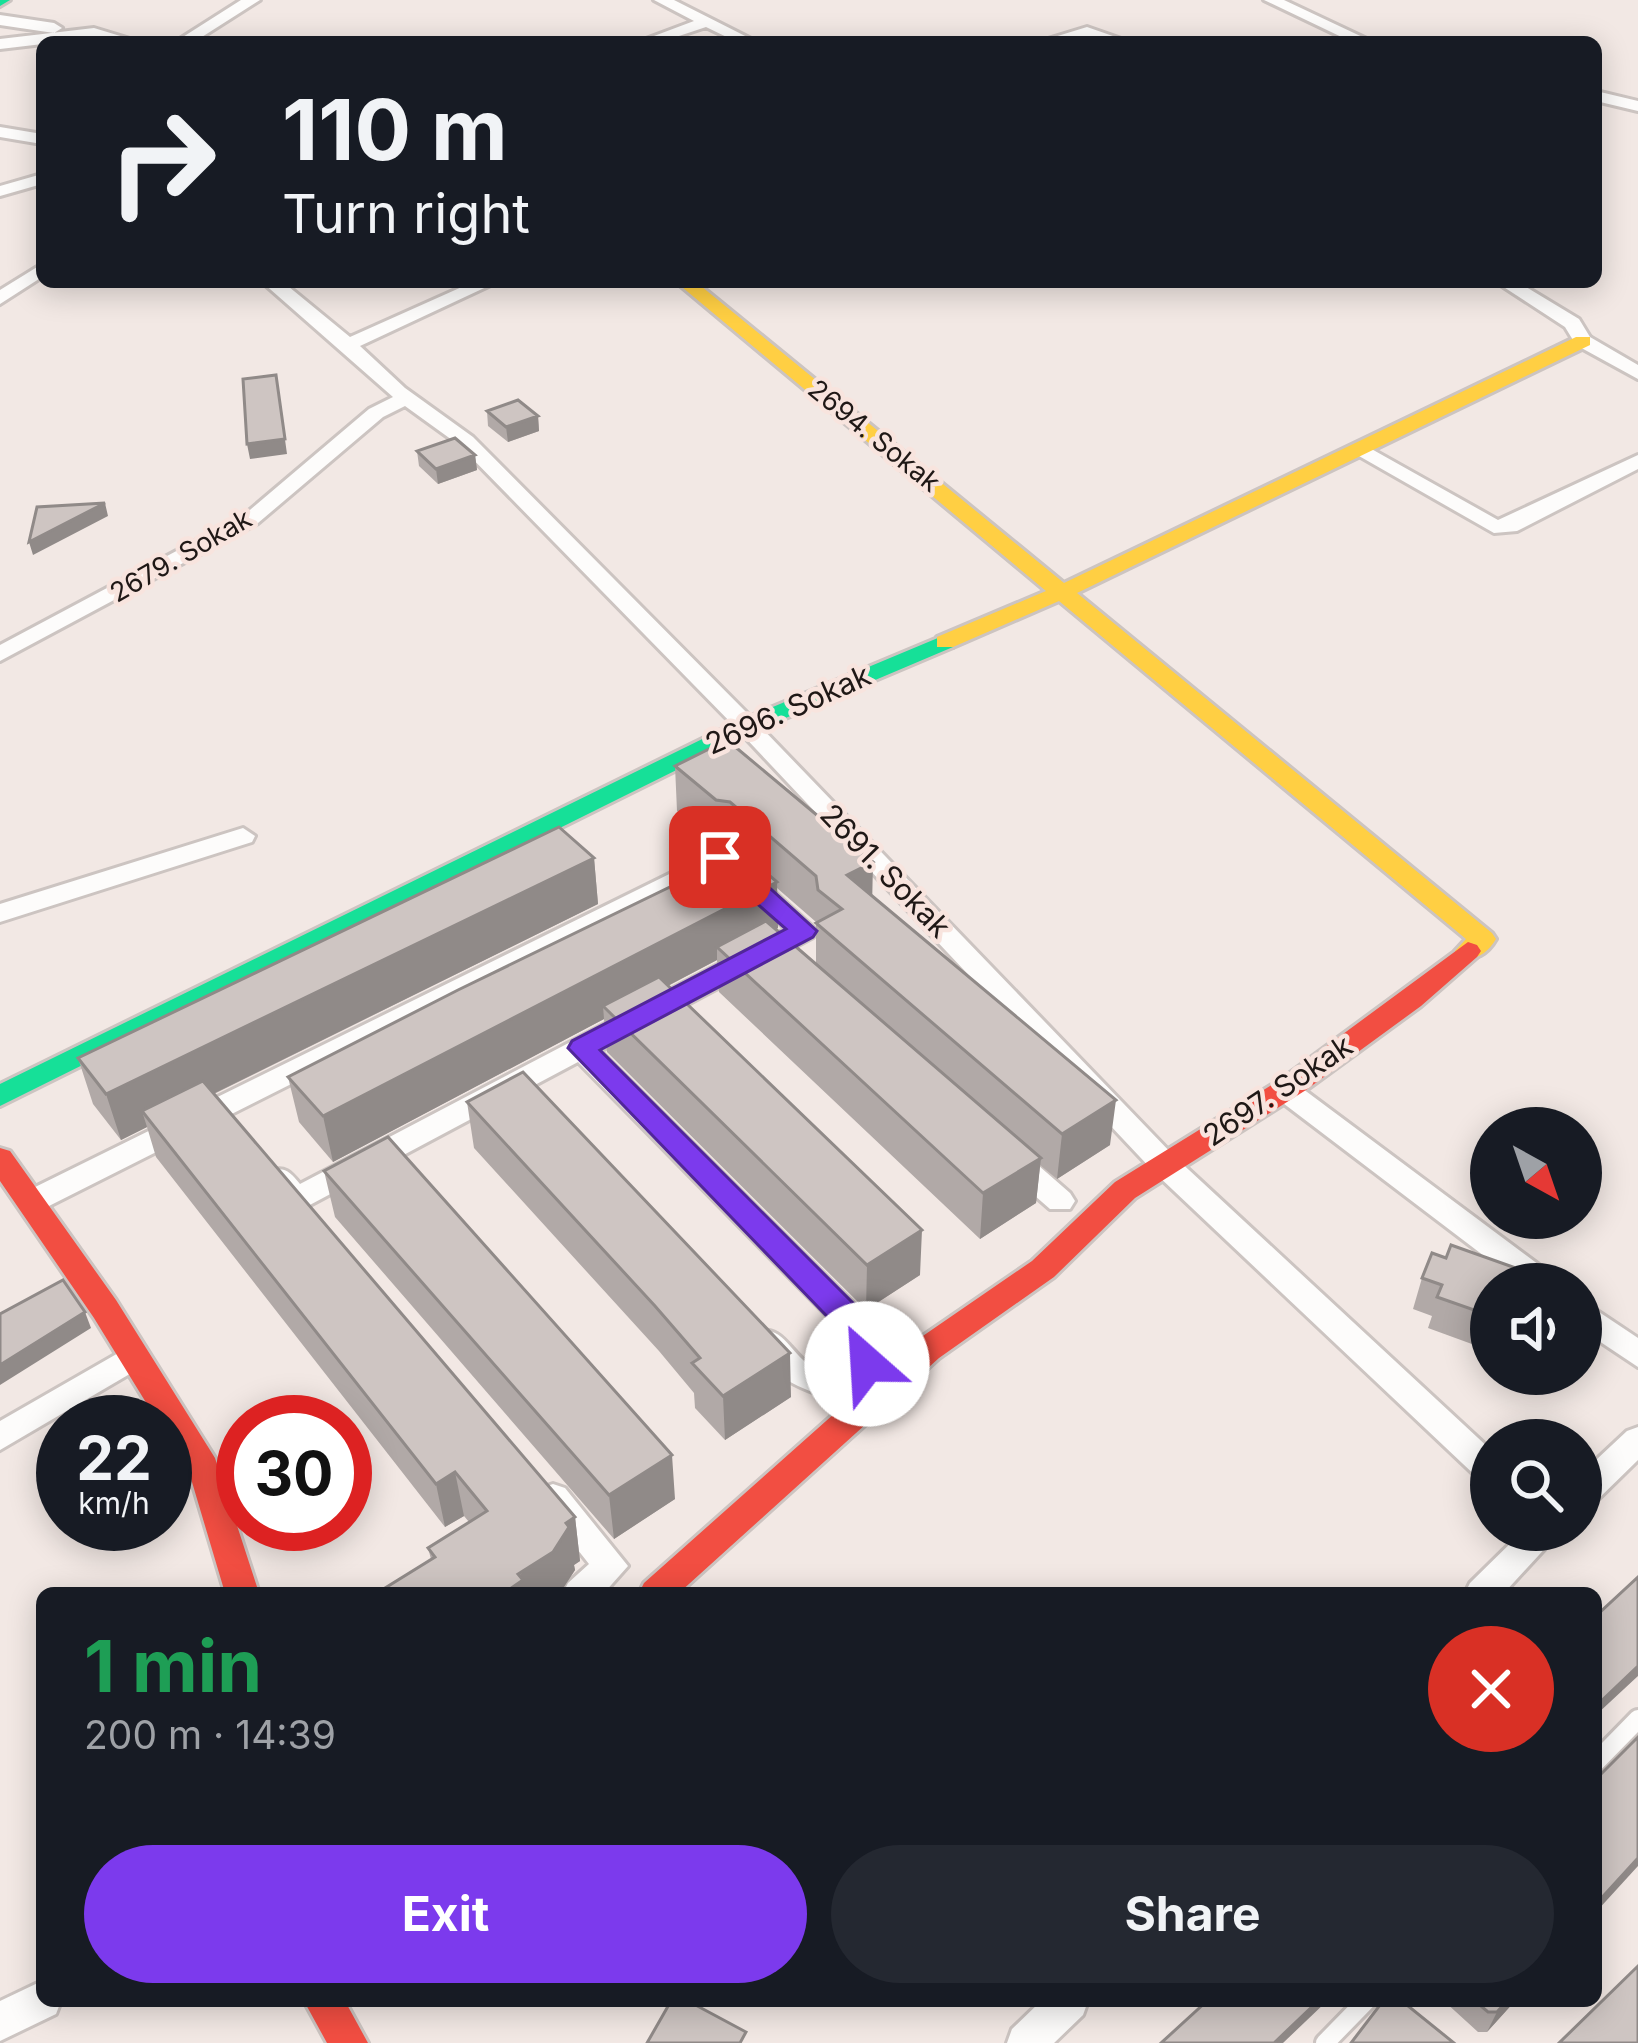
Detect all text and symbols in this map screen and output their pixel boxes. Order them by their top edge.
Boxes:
text: 110 m [282,79,508,180]
icon: right [84,84,240,240]
text: Turn right [282,181,530,246]
street label: 2694. Sokak [802,372,947,499]
street label: 2679. Sokak [104,502,258,609]
street label: 2696. Sokak [699,656,876,762]
street label: 2691. Sokak [813,796,959,945]
pin [669,806,771,908]
icon: arrive [687,824,753,890]
street label: 2697. Sokak [1196,1027,1359,1153]
north arrow [1470,1107,1602,1239]
map controls [1470,1107,1602,1551]
button: sound [1470,1263,1602,1395]
position arrow [804,1301,930,1427]
speed limit sign: 30 [216,1395,372,1551]
button: search [1470,1419,1602,1551]
text: 22 [76,1422,152,1494]
text: km/h [78,1485,150,1521]
text: 1 min [84,1622,262,1709]
button: close [1428,1626,1554,1752]
text: 200 m · 14:39 [84,1711,336,1758]
button: Exit [84,1845,807,1983]
button: Share [831,1845,1554,1983]

